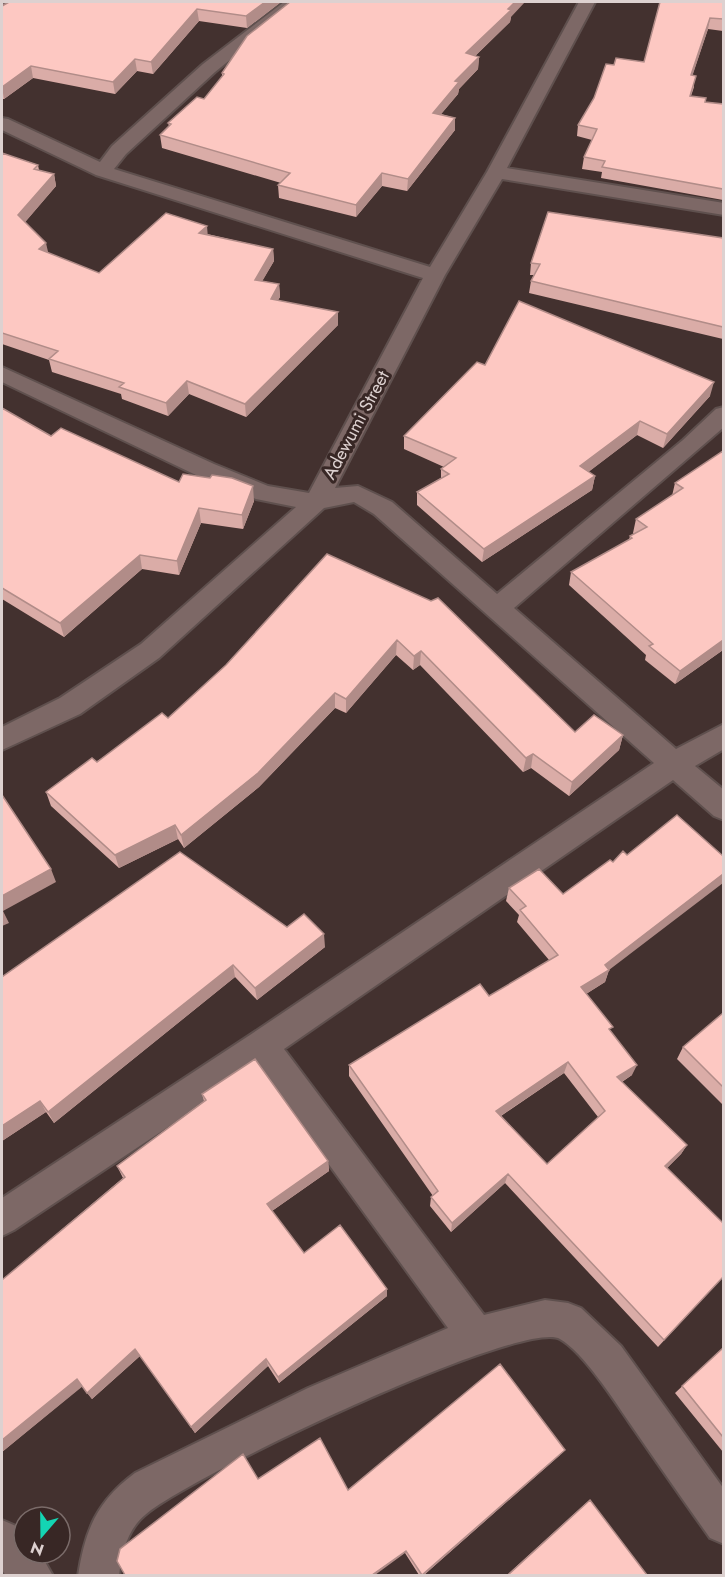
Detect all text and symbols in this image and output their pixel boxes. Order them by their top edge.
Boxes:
street label: Adewumi Street [316,365,396,484]
north arrow [12,1505,72,1565]
text: N [27,1536,47,1562]

